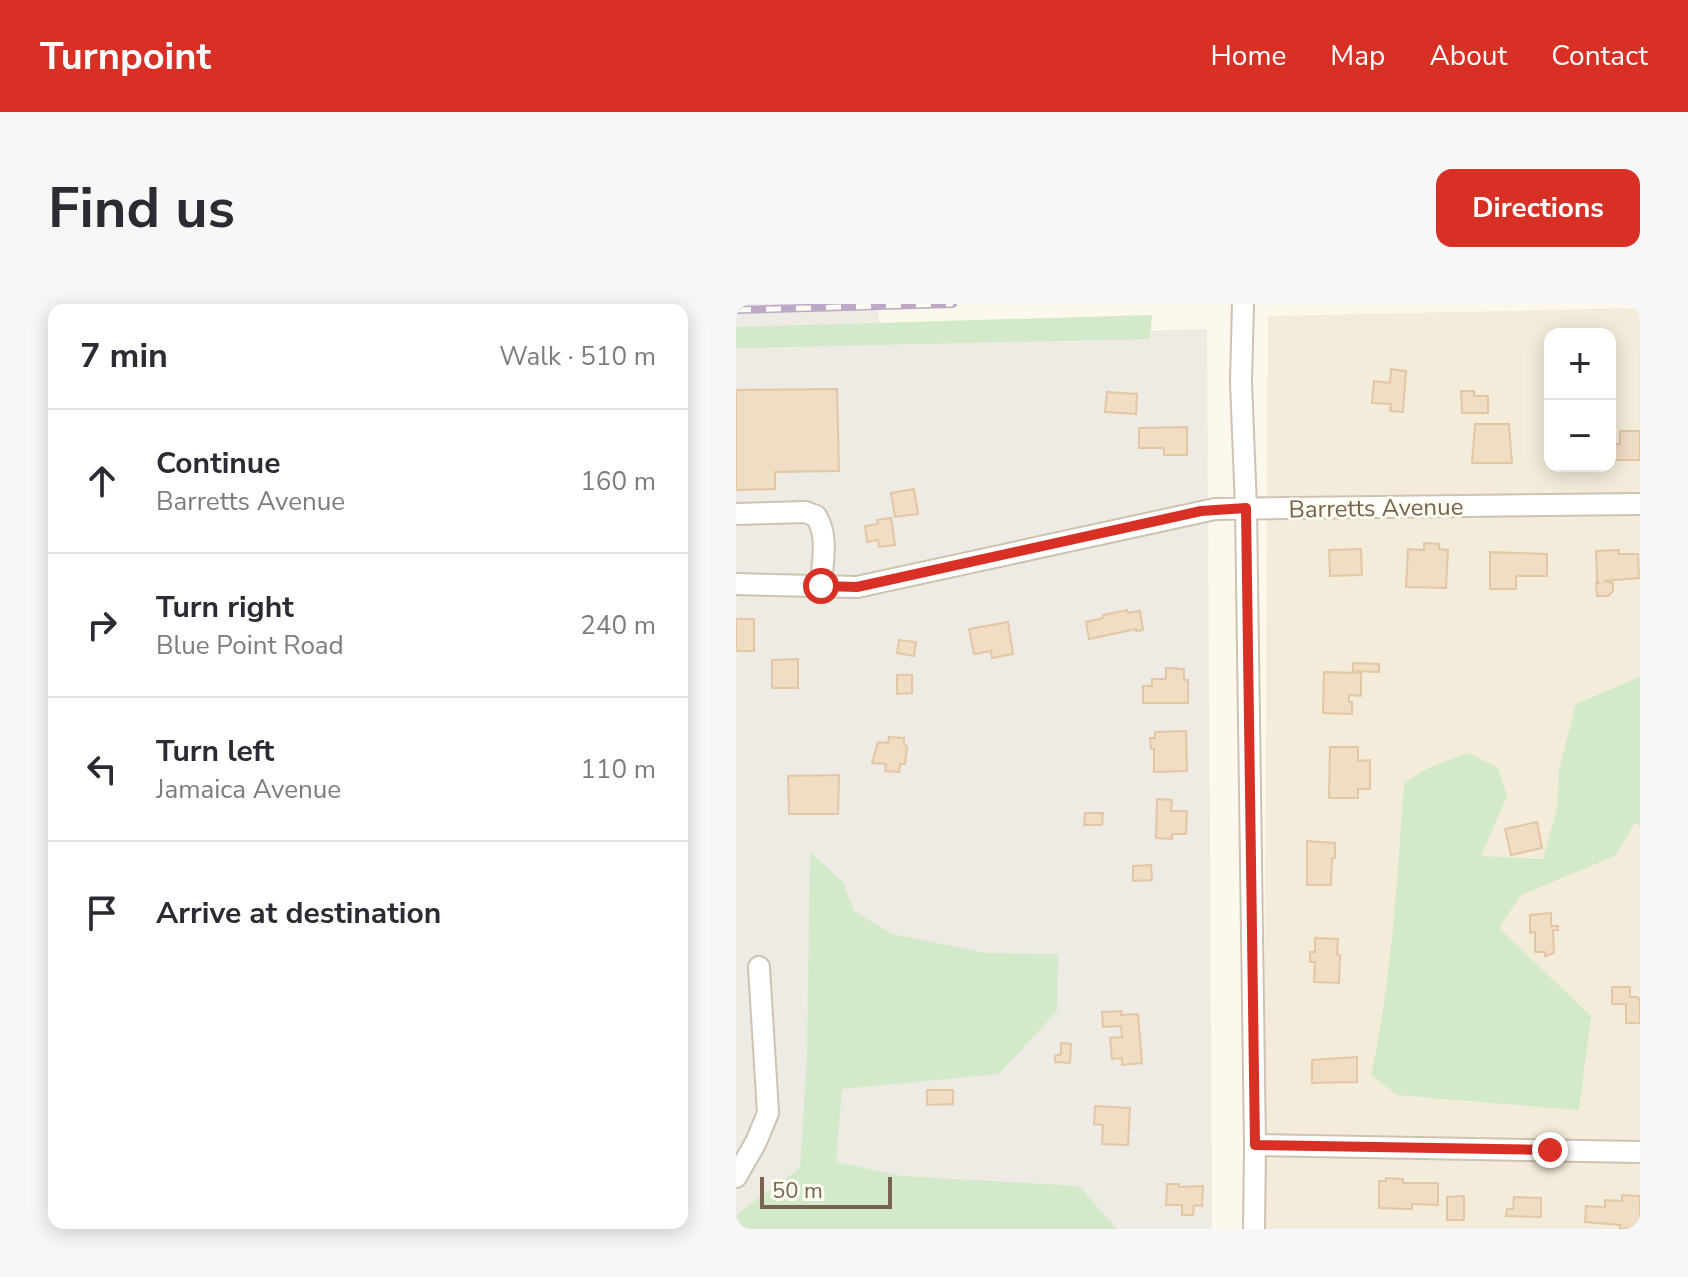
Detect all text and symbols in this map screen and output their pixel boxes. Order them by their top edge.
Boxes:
text: Turnpoint [40,31,211,82]
text: Home [1211,37,1286,75]
text: Map [1330,37,1385,75]
text: About [1429,37,1507,75]
text: Contact [1551,37,1648,75]
button: Directions [1436,169,1640,247]
text: Find us [48,170,235,247]
map controls [1544,328,1616,472]
button: + [1544,328,1616,400]
text: 7 min [80,333,168,379]
text: Walk · 510 m [499,339,656,374]
button: − [1544,400,1616,472]
text: Continue [156,443,281,484]
icon: ahead [80,459,124,503]
text: 160 m [580,464,656,499]
text: Barretts Avenue [156,484,345,519]
street label: Barretts Avenue [1288,490,1464,526]
route start [803,568,839,604]
text: Turn right [156,587,294,628]
icon: right [80,603,124,647]
text: 240 m [580,608,656,643]
text: Blue Point Road [156,628,344,663]
text: Turn left [156,731,274,772]
icon: left [80,747,124,791]
text: 110 m [580,752,656,787]
text: Jamaica Avenue [156,772,341,807]
icon: arrive [80,891,124,935]
text: Arrive at destination [156,893,441,934]
route end [1532,1132,1568,1168]
scale bar [760,1173,892,1209]
text: 50 m [772,1176,823,1206]

